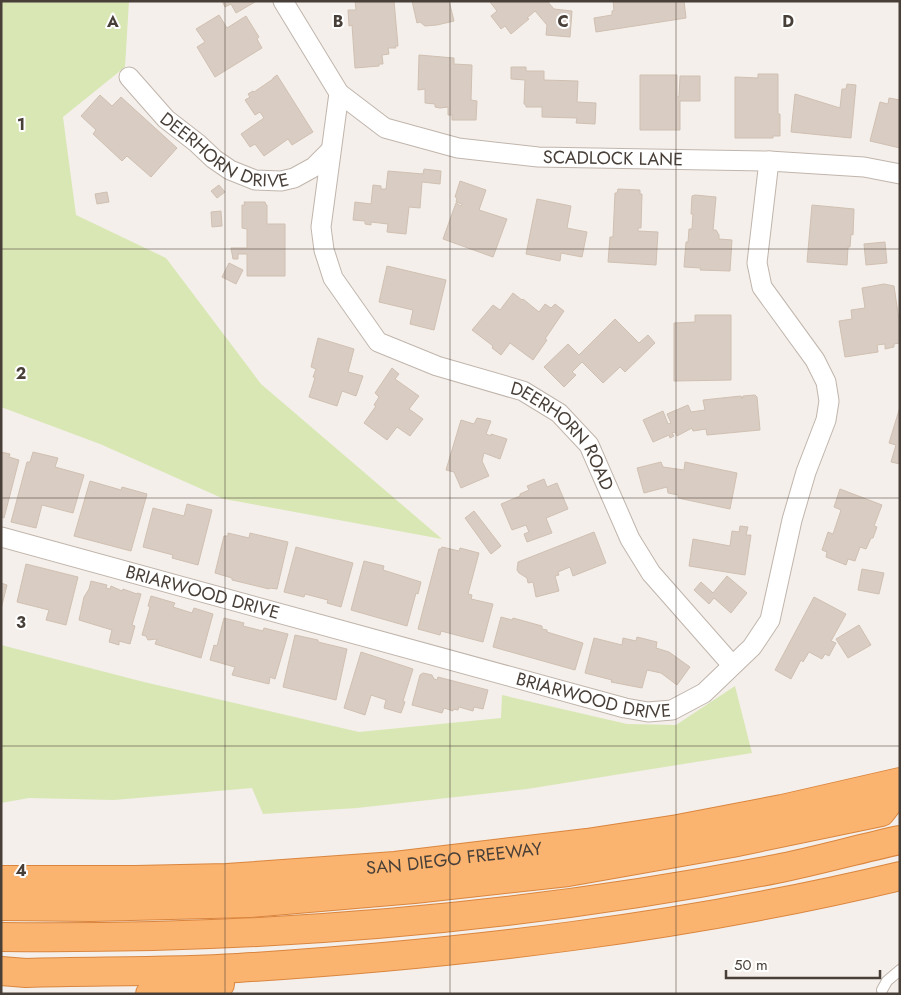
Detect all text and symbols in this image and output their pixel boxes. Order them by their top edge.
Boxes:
text: A [106,10,119,33]
text: B [333,10,343,33]
text: C [557,10,569,33]
text: D [782,10,794,33]
street label: DEERHORN DRIVE [154,106,291,194]
text: 1 [17,113,25,136]
street label: SCADLOCK LANE [543,144,683,173]
text: 2 [16,362,26,385]
street label: DEERHORN ROAD [508,375,620,494]
street label: BRIARWOOD DRIVE [123,559,283,626]
text: 3 [16,611,26,634]
street label: BRIARWOOD DRIVE [513,666,672,725]
street label: SAN DIEGO FREEWAY [365,835,544,881]
text: 4 [15,859,27,882]
scale bar [726,948,880,980]
text: 50 m [734,954,768,976]

